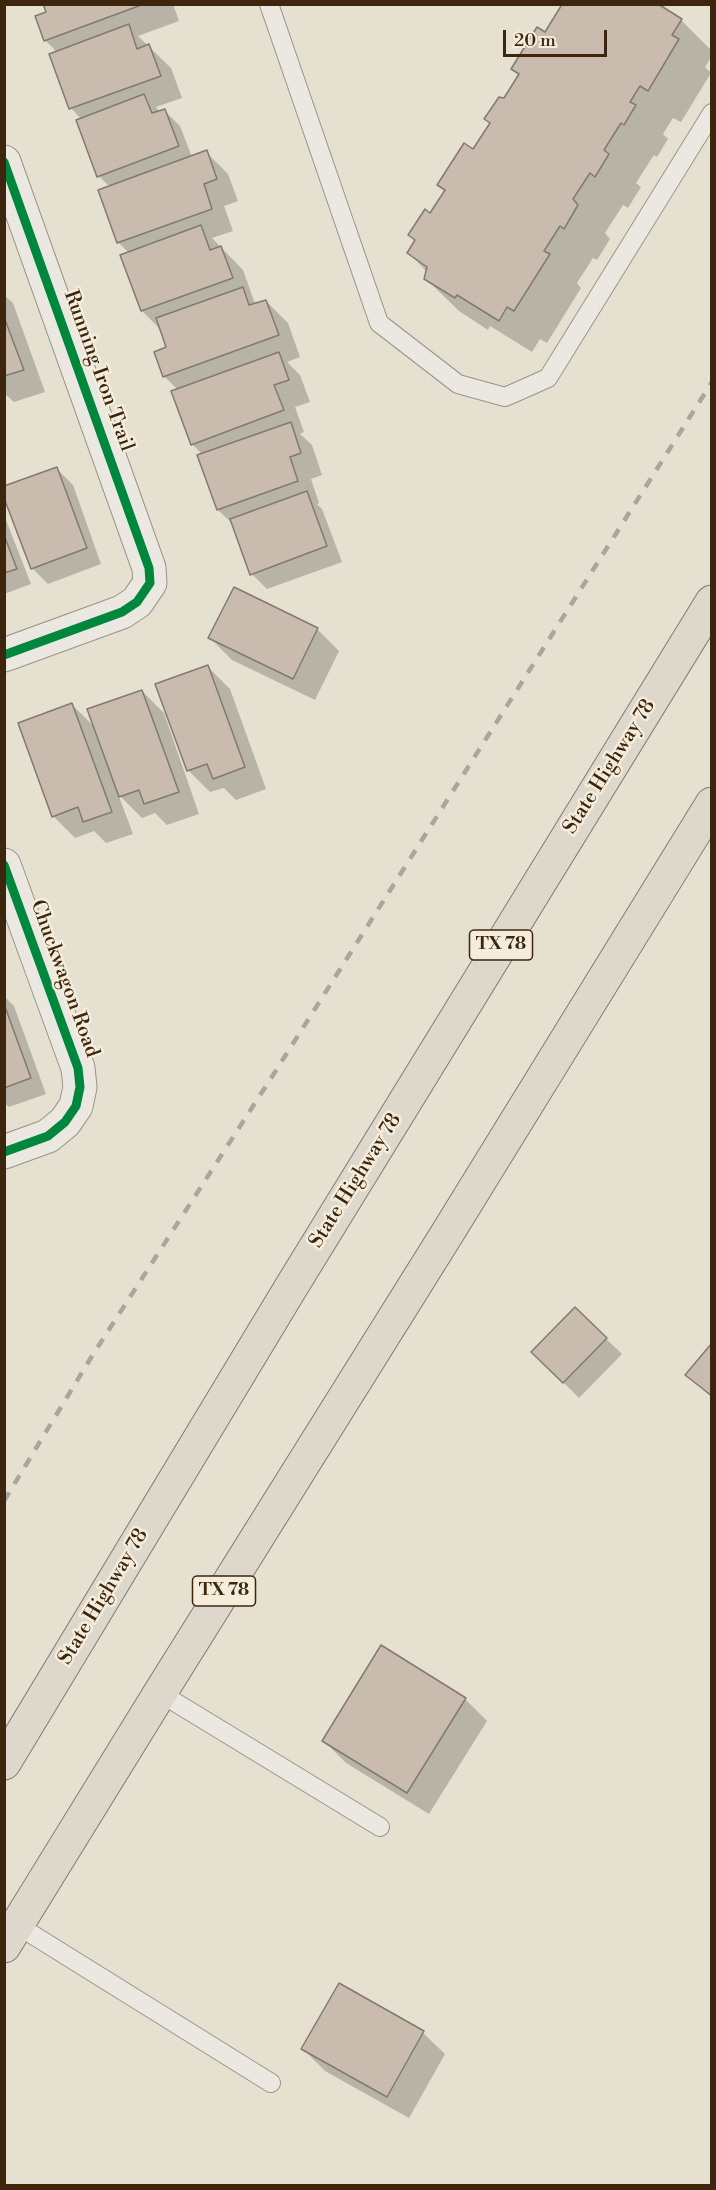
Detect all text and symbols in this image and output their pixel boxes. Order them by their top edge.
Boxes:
scale bar [506,18,610,56]
text: 20 m [514,29,556,52]
street label: Running Iron Trail [58,287,138,455]
street label: State Highway 78 [559,695,661,839]
street label: Chuckwagon Road [24,897,104,1061]
road number: TX 78 [470,930,532,960]
street label: State Highway 78 [305,1109,407,1253]
street label: State Highway 78 [54,1525,154,1669]
road number: TX 78 [192,1576,256,1606]

